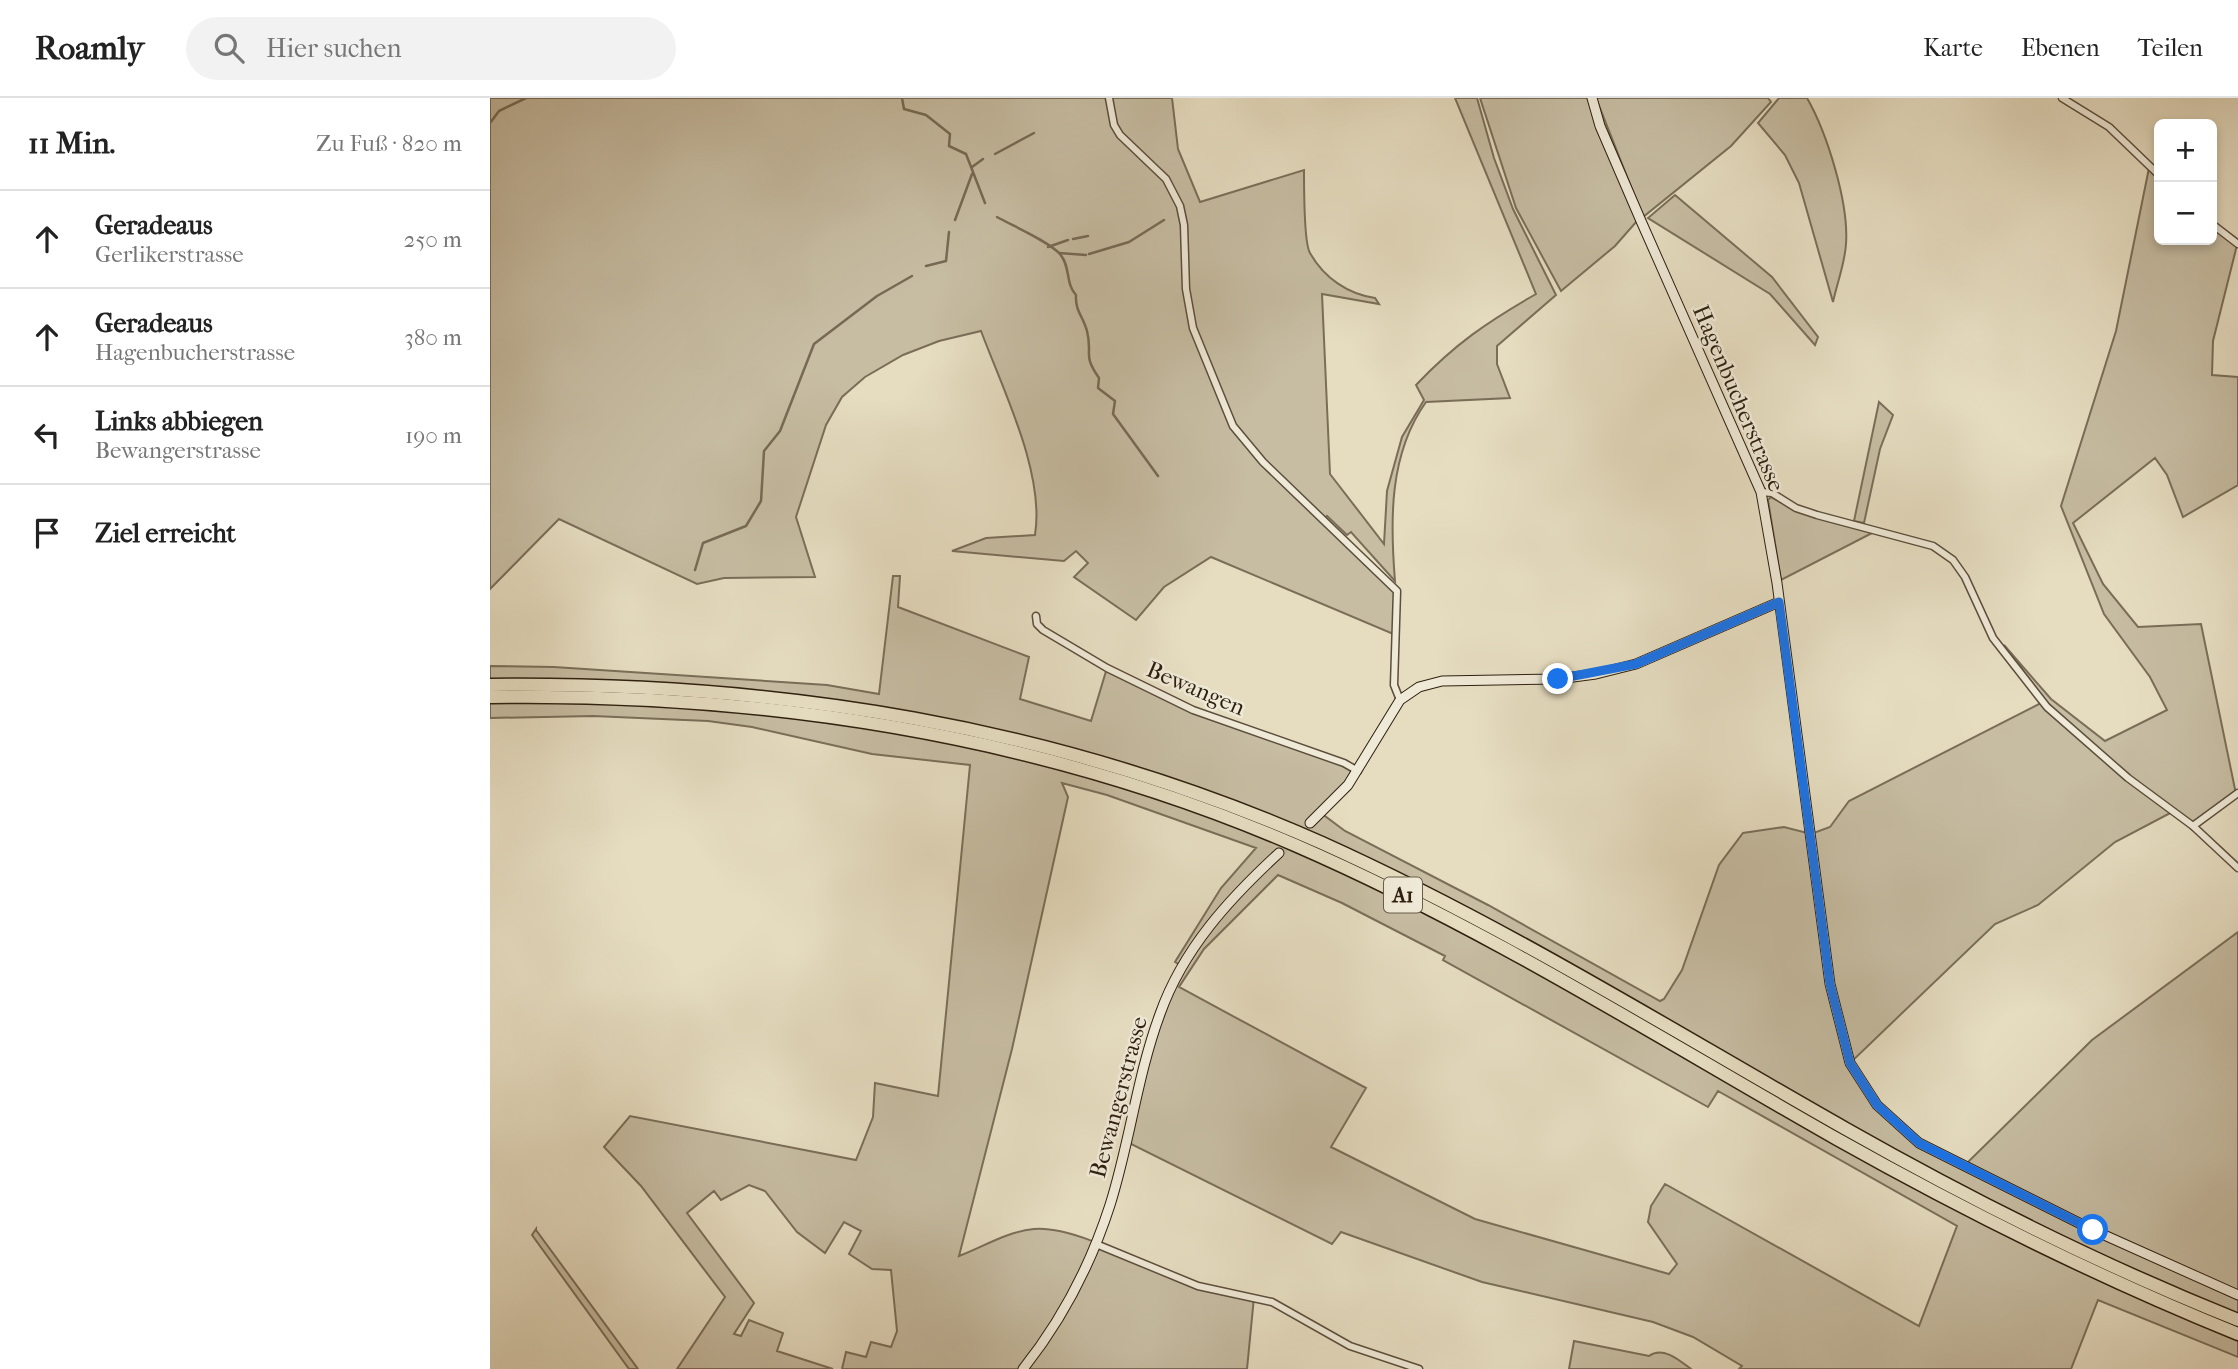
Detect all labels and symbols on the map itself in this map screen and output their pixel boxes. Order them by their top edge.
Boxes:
street label: Hagenbucherstrasse [1687,301,1790,496]
street label: Bewangen [1143,656,1250,721]
route end [1542,663,1573,694]
road number: A1 [1384,878,1422,912]
street label: Bewangerstrasse [1084,1014,1153,1181]
route start [2077,1214,2108,1245]

